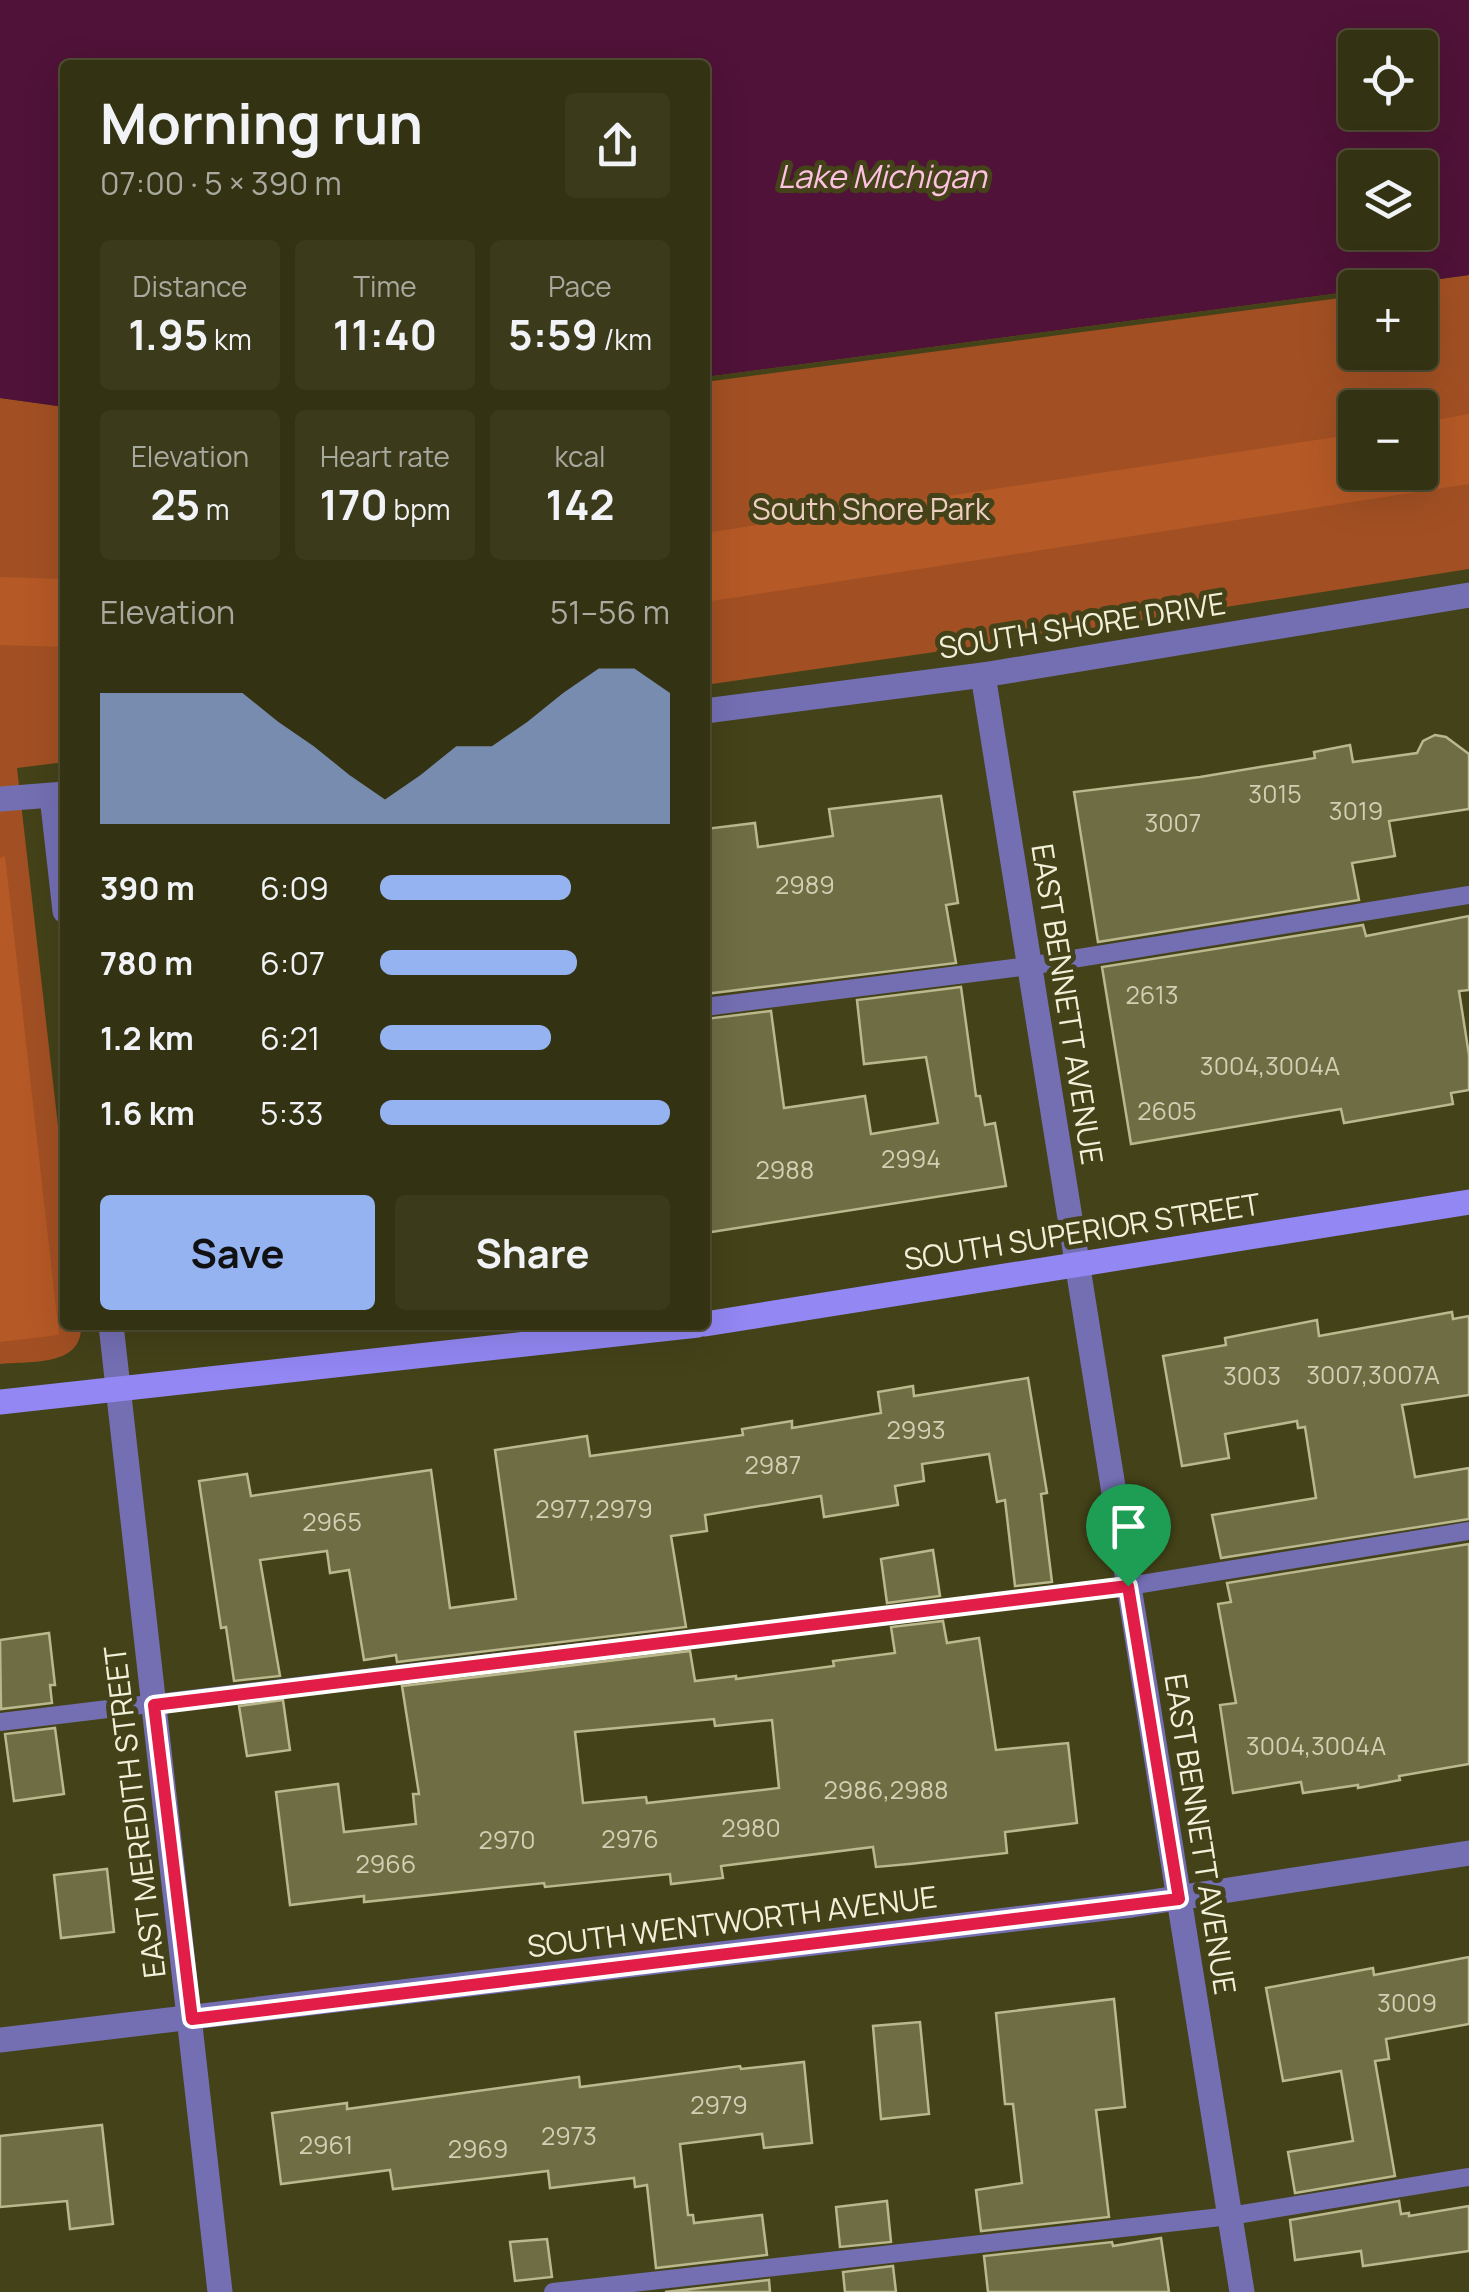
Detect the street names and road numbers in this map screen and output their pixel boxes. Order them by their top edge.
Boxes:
street label: SOUTH SHORE DRIVE [936,582,1228,668]
street label: EAST BENNETT AVENUE [1022,841,1114,1167]
street label: SOUTH SUPERIOR STREET [901,1183,1263,1279]
street label: EAST MEREDITH STREET [93,1643,175,1980]
street label: EAST BENNETT AVENUE [1155,1671,1247,1997]
street label: SOUTH WENTWORTH AVENUE [525,1876,939,1966]

